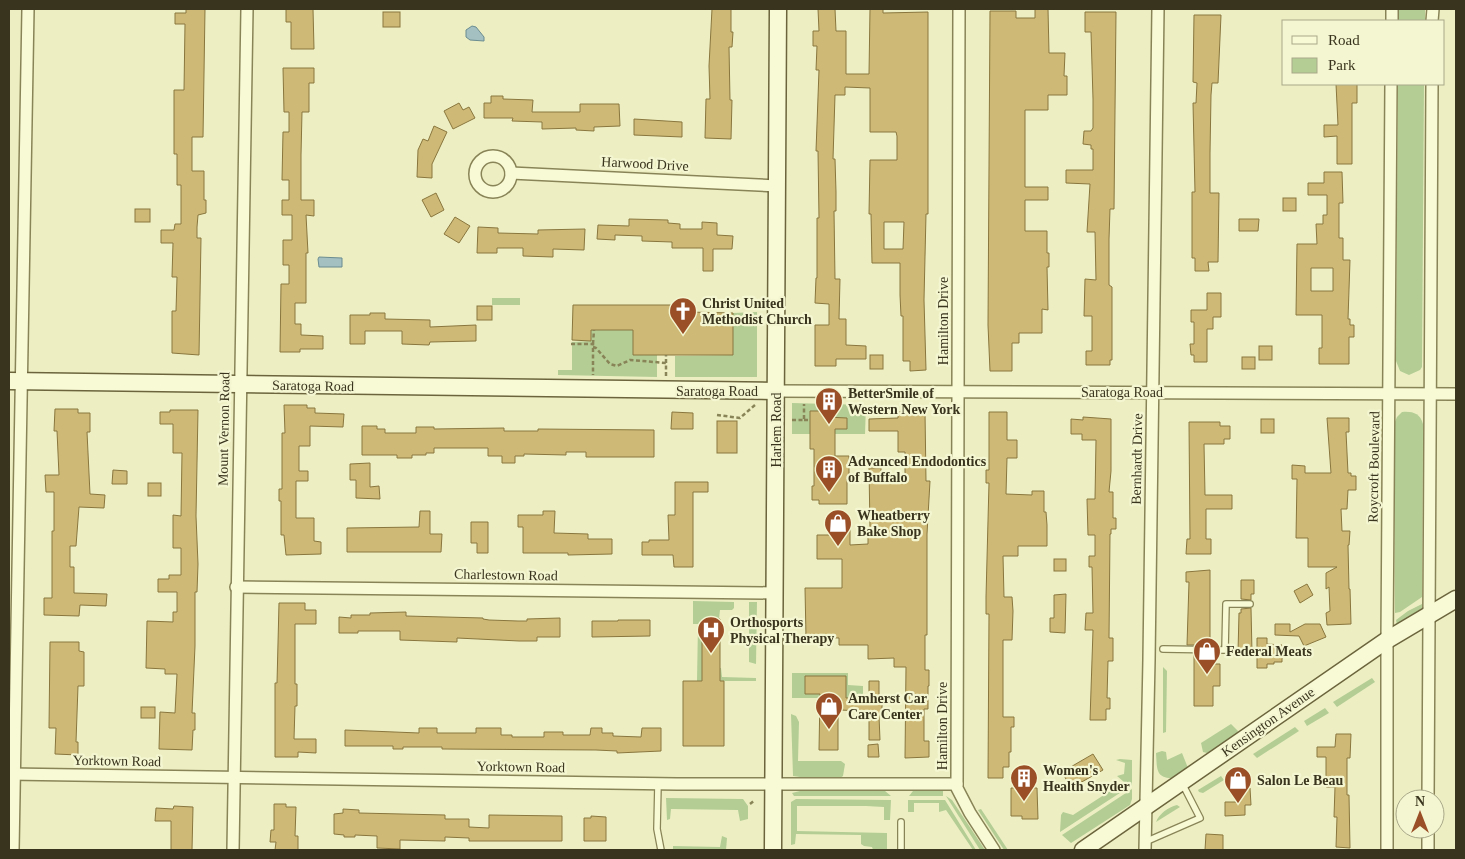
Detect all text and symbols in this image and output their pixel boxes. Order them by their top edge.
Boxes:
legend [1282,20,1445,85]
text: Road [1328,32,1360,48]
text: Park [1328,57,1356,73]
street label: Harwood Drive [601,154,689,174]
street label: Hamilton Drive [936,277,951,365]
church icon: Christ United Methodist Church [668,296,698,335]
place label: Christ United Methodist Church [702,296,812,327]
street label: Mount Vernon Road [216,372,232,486]
street label: Saratoga Road [272,378,354,394]
street label: Saratoga Road [676,384,758,399]
street label: Saratoga Road [1081,385,1163,400]
building icon: BetterSmile of Western New York [814,386,844,425]
place label: BetterSmile of Western New York [848,386,960,417]
street label: Harlem Road [769,392,784,468]
street label: Roycroft Boulevard [1366,411,1382,523]
street label: Bernhardt Drive [1129,413,1145,505]
building icon: Advanced Endodontics of Buffalo [814,454,844,493]
place label: Advanced Endodontics of Buffalo [848,454,987,485]
shop icon: Wheatberry Bake Shop [823,508,853,547]
place label: Wheatberry Bake Shop [857,508,930,539]
street label: Charlestown Road [454,567,558,583]
hospital icon: Orthosports Physical Therapy [696,615,726,654]
place label: Orthosports Physical Therapy [730,615,834,646]
shop icon: Federal Meats [1192,636,1222,675]
place label: Federal Meats [1226,644,1312,659]
street label: Hamilton Drive [935,682,950,770]
street label: Kensington Avenue [1219,684,1317,760]
shop icon: Amherst Car Care Center [814,691,844,730]
place label: Amherst Car Care Center [848,691,927,722]
street label: Yorktown Road [73,753,161,769]
street label: Yorktown Road [477,759,565,775]
building icon: Women's Health Snyder [1009,763,1039,802]
place label: Women's Health Snyder [1043,763,1130,794]
shop icon: Salon Le Beau [1223,765,1253,804]
place label: Salon Le Beau [1257,773,1344,788]
north arrow [1395,789,1445,839]
text: N [1415,794,1425,809]

